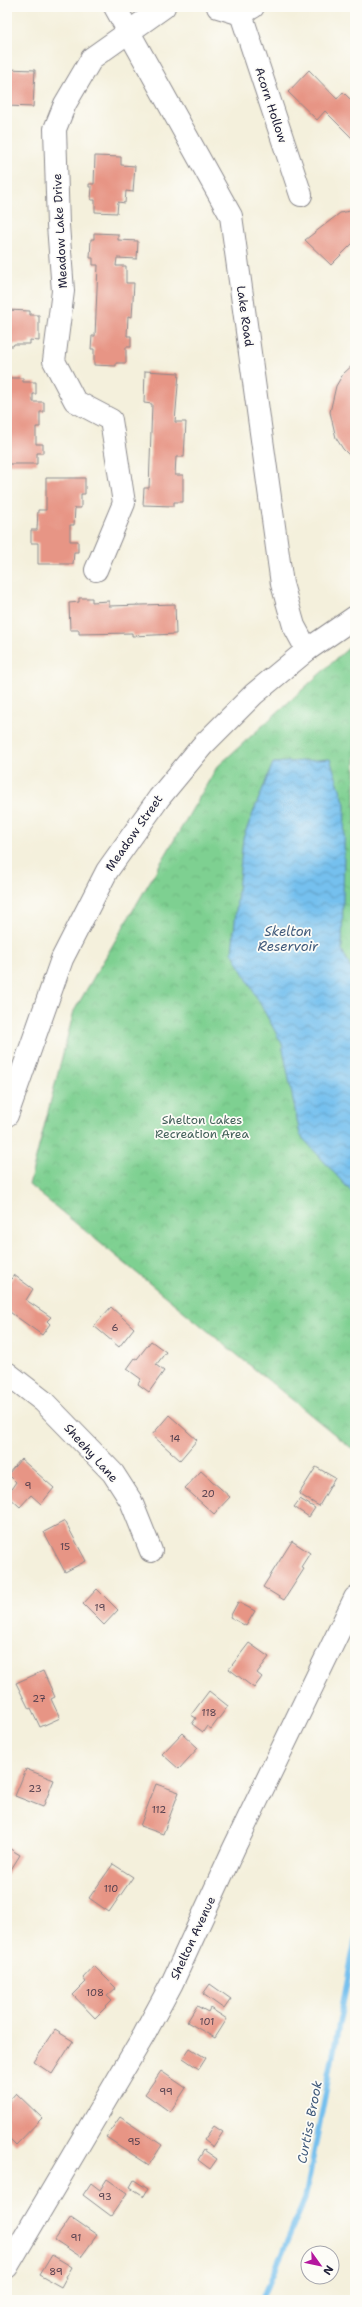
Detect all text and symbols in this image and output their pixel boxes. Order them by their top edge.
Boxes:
street label: Acorn Hollow [251,65,291,146]
street label: Meadow Lake Drive [49,173,71,289]
street label: Lake Road [233,284,257,348]
street label: Meadow Street [102,792,166,874]
water label: Skelton Reservoir [258,923,319,955]
park label: Shelton Lakes Recreation Area [155,1112,250,1142]
house number: 6 [112,1321,119,1334]
street label: Sheehy Lane [60,1420,122,1486]
house number: 14 [170,1432,180,1445]
house number: 9 [25,1479,32,1492]
house number: 20 [201,1487,215,1500]
house number: 15 [60,1540,70,1553]
house number: 19 [95,1601,105,1614]
house number: 27 [32,1692,46,1705]
house number: 118 [202,1706,216,1719]
house number: 23 [28,1782,42,1795]
house number: 112 [152,1803,166,1816]
house number: 110 [104,1882,118,1895]
street label: Shelton Avenue [167,1894,219,1982]
house number: 108 [86,1986,104,1999]
house number: 101 [200,2015,214,2028]
water label: Curtiss Brook [293,2079,326,2165]
house number: 99 [159,2085,173,2098]
house number: 95 [128,2135,140,2148]
house number: 93 [98,2190,112,2203]
house number: 91 [71,2231,81,2244]
north arrow [300,2245,340,2285]
text: N [319,2262,337,2278]
house number: 89 [49,2265,63,2278]

